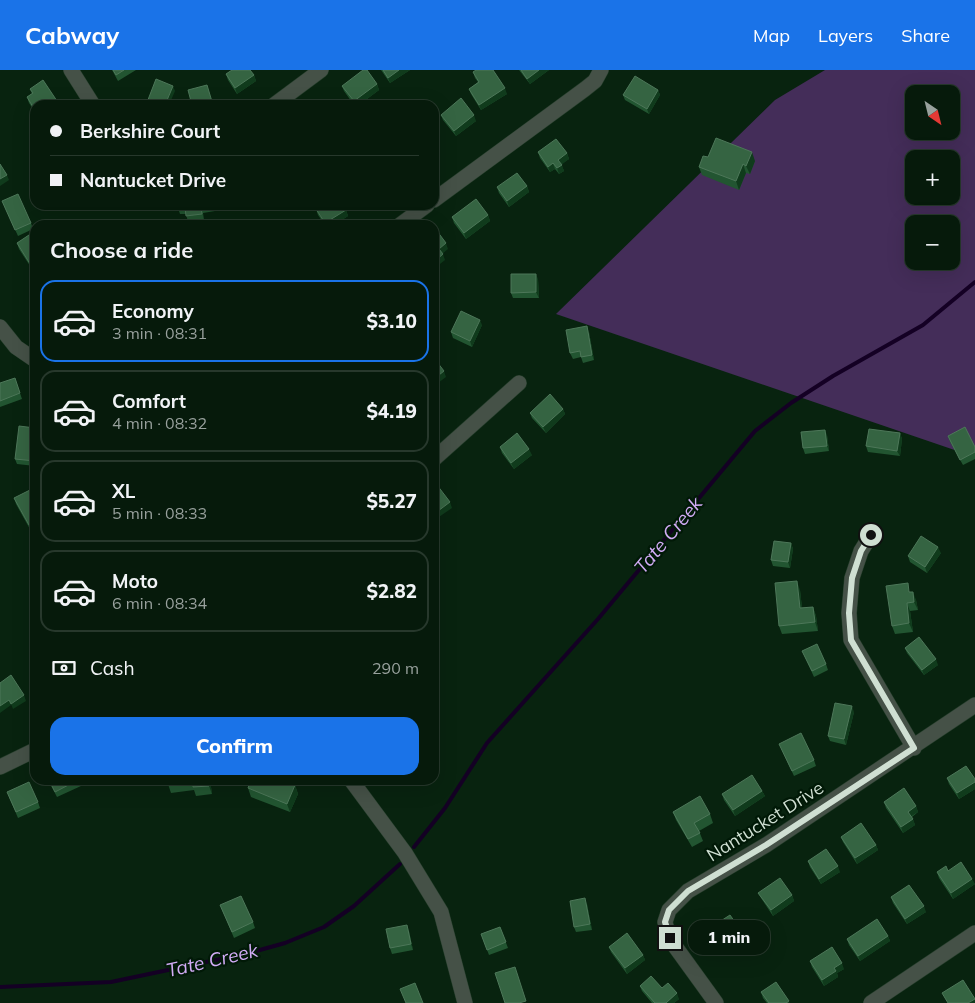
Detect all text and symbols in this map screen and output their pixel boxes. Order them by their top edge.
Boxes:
text: Cabway [25,20,119,50]
text: Map [753,24,790,47]
text: Layers [818,24,873,47]
text: Share [901,24,950,47]
north arrow [905,85,960,140]
map controls [905,85,960,270]
text: Berkshire Court [80,119,220,143]
button: + [905,150,960,205]
text: Nantucket Drive [80,168,226,192]
button: − [905,215,960,270]
text: Choose a ride [50,236,193,264]
icon: car [52,299,97,344]
text: Economy [112,299,194,323]
text: $3.10 [366,309,417,333]
text: 3 min · 08:31 [112,323,207,343]
icon: car [52,389,97,434]
text: Comfort [112,389,186,413]
text: $4.19 [366,399,417,423]
text: 4 min · 08:32 [112,413,207,433]
icon: car [52,479,97,524]
text: XL [112,479,135,503]
text: $5.27 [366,489,417,513]
water label: Tate Creek [629,491,708,579]
text: 5 min · 08:33 [112,503,207,523]
route start [860,524,882,546]
icon: car [52,569,97,614]
text: Moto [112,569,158,593]
text: $2.82 [366,579,417,603]
text: 6 min · 08:34 [112,593,207,613]
icon: cash [50,654,78,682]
text: Cash [90,656,135,680]
text: 290 m [372,658,419,678]
button: Confirm [50,717,419,775]
street label: Nantucket Drive [702,776,828,866]
callout: 1 min [688,920,770,956]
route end [659,927,681,949]
text: 1 min [708,927,750,947]
water label: Tate Creek [164,938,261,982]

